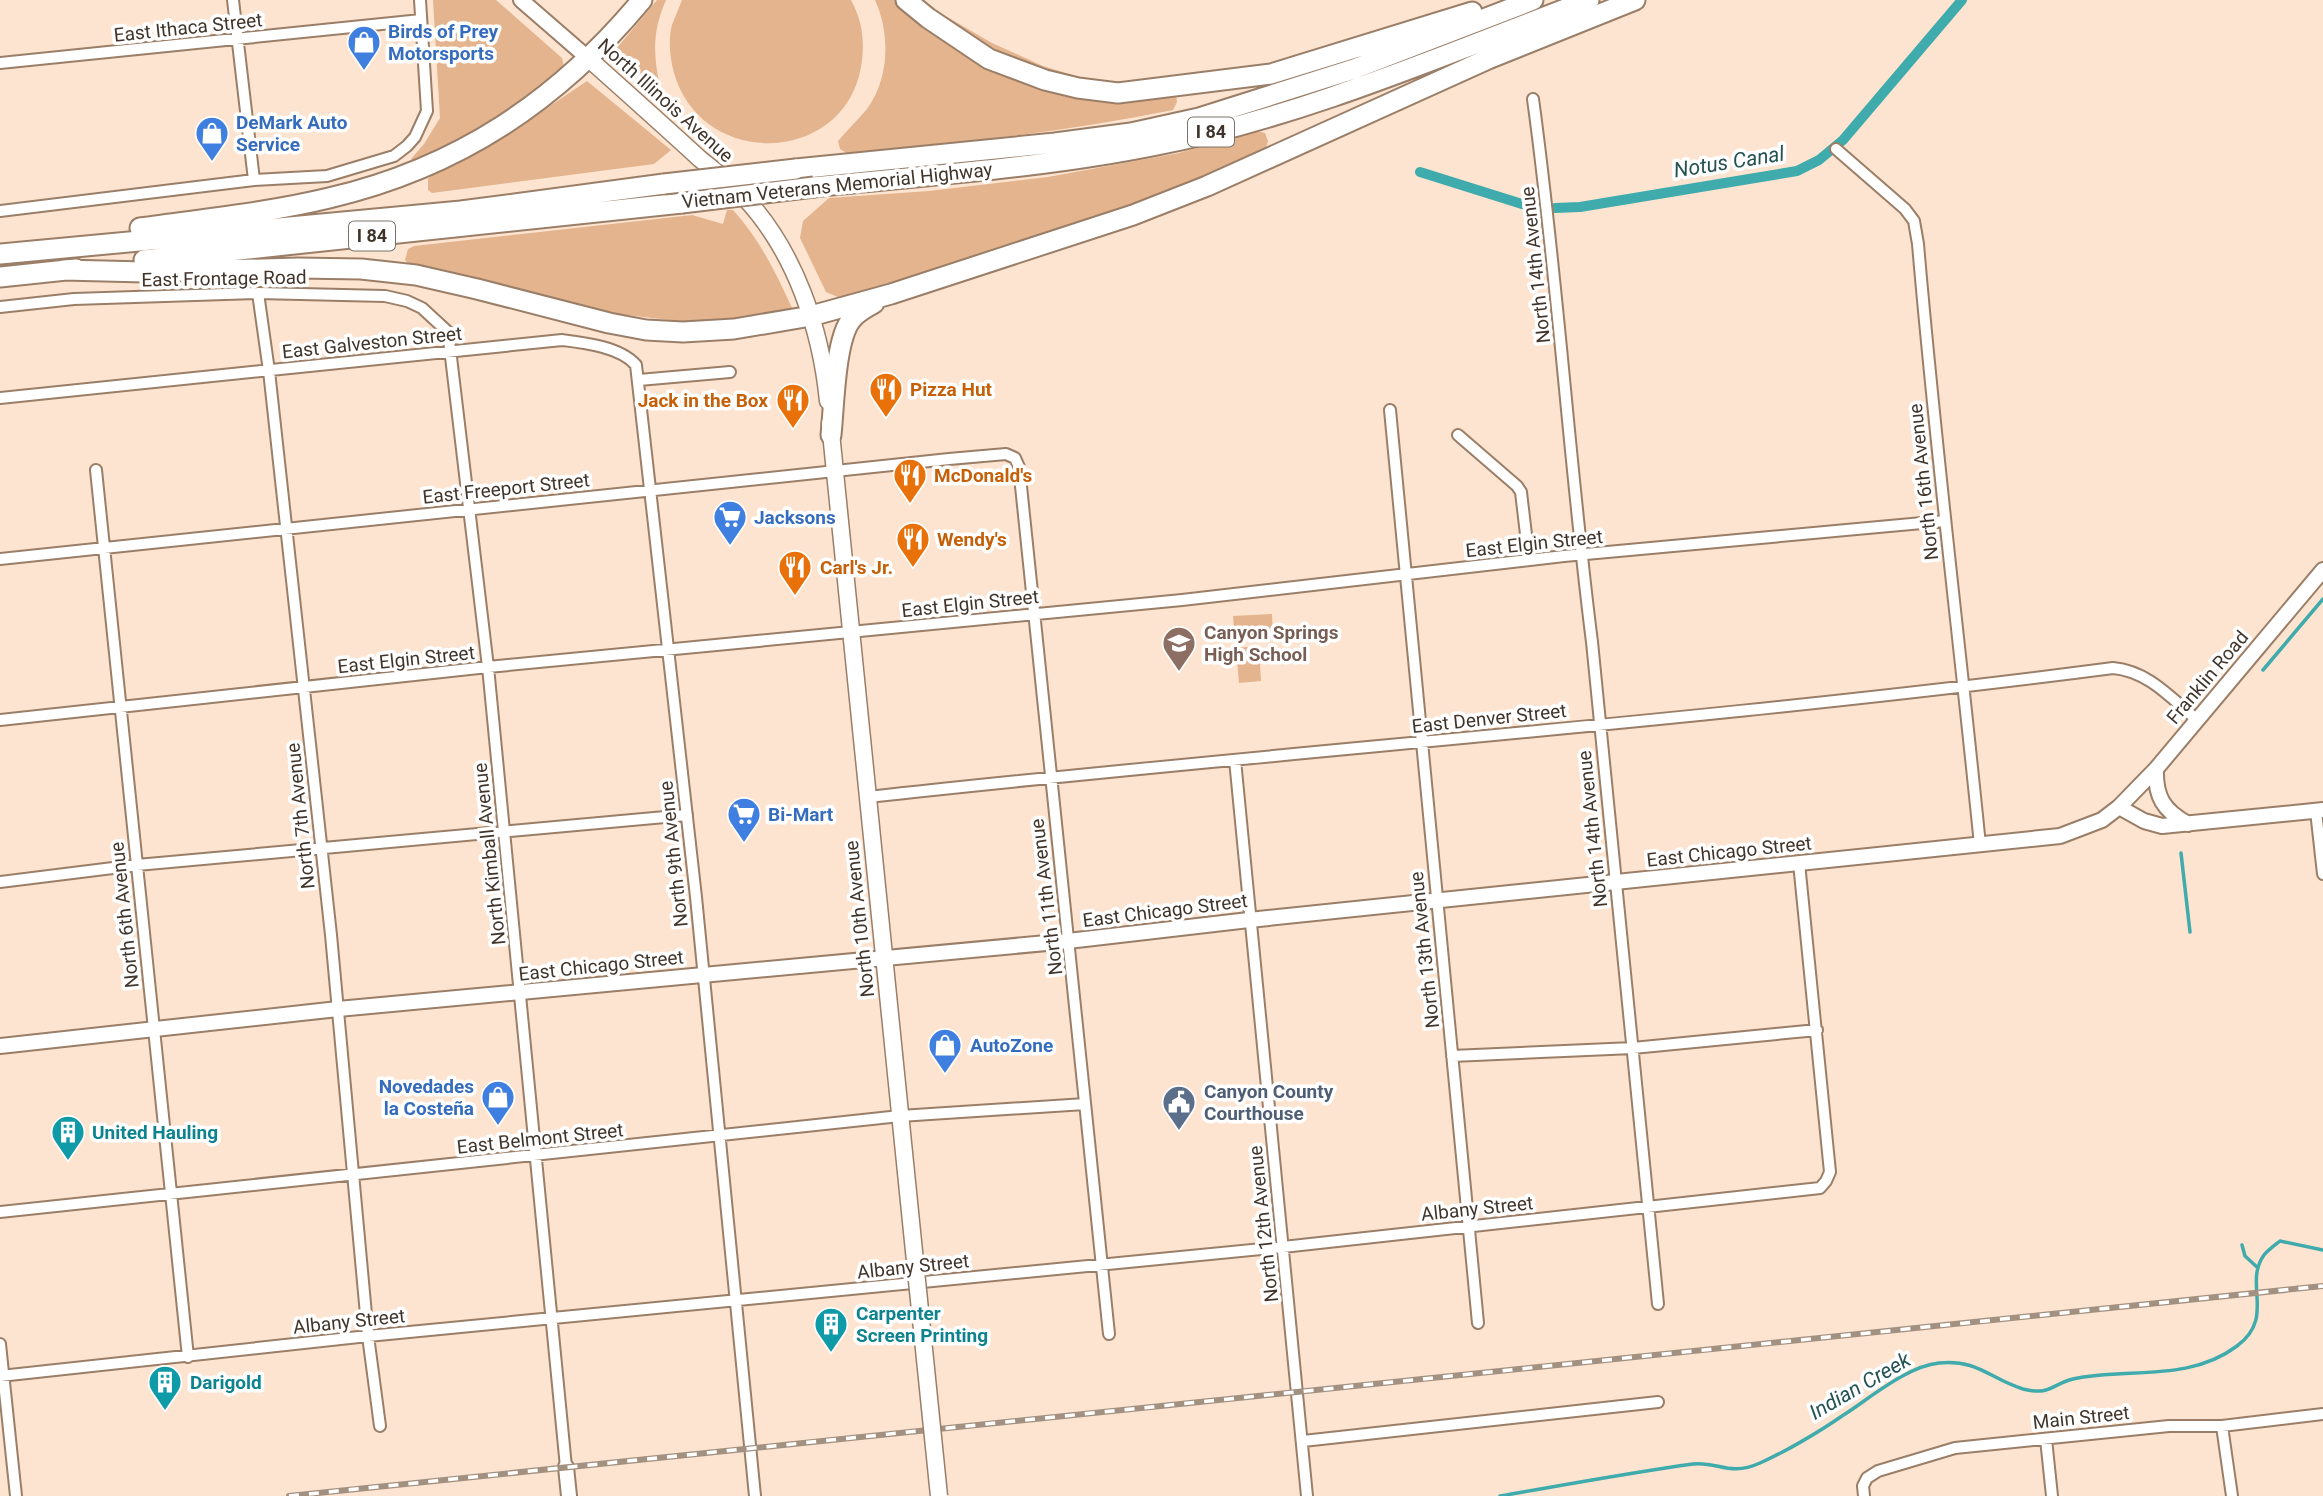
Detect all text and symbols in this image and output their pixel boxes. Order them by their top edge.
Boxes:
street label: East Ithaca Street [113,8,263,47]
place label: Birds of Prey Motorsports [388,20,499,65]
shop icon: Birds of Prey Motorsports [345,23,383,72]
street label: North Illinois Avenue [593,34,738,167]
place label: DeMark Auto Service [236,111,348,156]
shop icon: DeMark Auto Service [193,114,231,163]
road number: I 84 [1188,118,1234,146]
water label: Notus Canal [1672,141,1787,183]
street label: Vietnam Veterans Memorial Highway [681,158,994,213]
street label: North 14th Avenue [1516,185,1555,345]
road number: I 84 [349,222,395,250]
street label: East Frontage Road [141,266,307,291]
street label: East Galveston Street [281,322,463,363]
restaurant icon: Pizza Hut [867,370,905,419]
place label: Pizza Hut [910,378,993,401]
restaurant icon: Jack in the Box [774,381,812,430]
place label: Jack in the Box [638,389,768,412]
street label: North 16th Avenue [1904,402,1943,562]
restaurant icon: McDonald's [891,456,929,505]
place label: McDonald's [934,464,1032,487]
street label: East Freeport Street [421,468,591,509]
supermarket icon: Jacksons [711,498,749,547]
place label: Jacksons [754,506,836,529]
restaurant icon: Wendy's [894,520,932,569]
street label: East Elgin Street [1464,525,1604,562]
place label: Wendy's [937,528,1007,551]
restaurant icon: Carl's Jr. [776,548,814,597]
place label: Carl's Jr. [820,556,893,579]
street label: East Elgin Street [900,585,1040,622]
place label: Canyon Springs High School [1204,621,1339,666]
school or university icon: Canyon Springs High School [1160,624,1198,673]
street label: Franklin Road [2162,626,2253,729]
street label: East Elgin Street [336,641,476,678]
street label: East Denver Street [1411,699,1568,738]
street label: North 7th Avenue [281,742,320,890]
street label: North 14th Avenue [1573,749,1612,909]
street label: North Kimball Avenue [468,762,510,946]
street label: North 9th Avenue [654,780,693,928]
supermarket icon: Bi-Mart [725,795,763,844]
place label: Bi-Mart [768,803,834,826]
street label: North 11th Avenue [1025,817,1068,977]
street label: East Chicago Street [1645,831,1813,872]
street label: North 10th Avenue [840,839,879,999]
street label: North 6th Avenue [105,841,144,989]
street label: North 13th Avenue [1405,870,1444,1030]
street label: East Chicago Street [1081,889,1249,932]
street label: East Chicago Street [517,945,685,986]
shop icon: AutoZone [926,1026,964,1075]
place label: AutoZone [970,1034,1053,1057]
place label: Novedades la Costeña [379,1075,474,1120]
shop icon: Novedades la Costeña [479,1078,517,1127]
place label: Canyon County Courthouse [1204,1080,1334,1125]
public building icon: Canyon County Courthouse [1160,1083,1198,1132]
building icon: United Hauling [49,1113,87,1162]
street label: East Belmont Street [456,1118,625,1159]
place label: United Hauling [92,1121,218,1144]
street label: North 12th Avenue [1244,1144,1283,1304]
street label: Albany Street [1420,1191,1534,1226]
street label: Albany Street [856,1249,970,1284]
place label: Carpenter Screen Printing [856,1302,988,1347]
street label: Albany Street [292,1304,406,1339]
building icon: Carpenter Screen Printing [812,1305,850,1354]
water label: Indian Creek [1805,1347,1915,1425]
building icon: Darigold [146,1363,184,1412]
place label: Darigold [190,1371,262,1394]
street label: Main Street [2032,1401,2130,1434]

